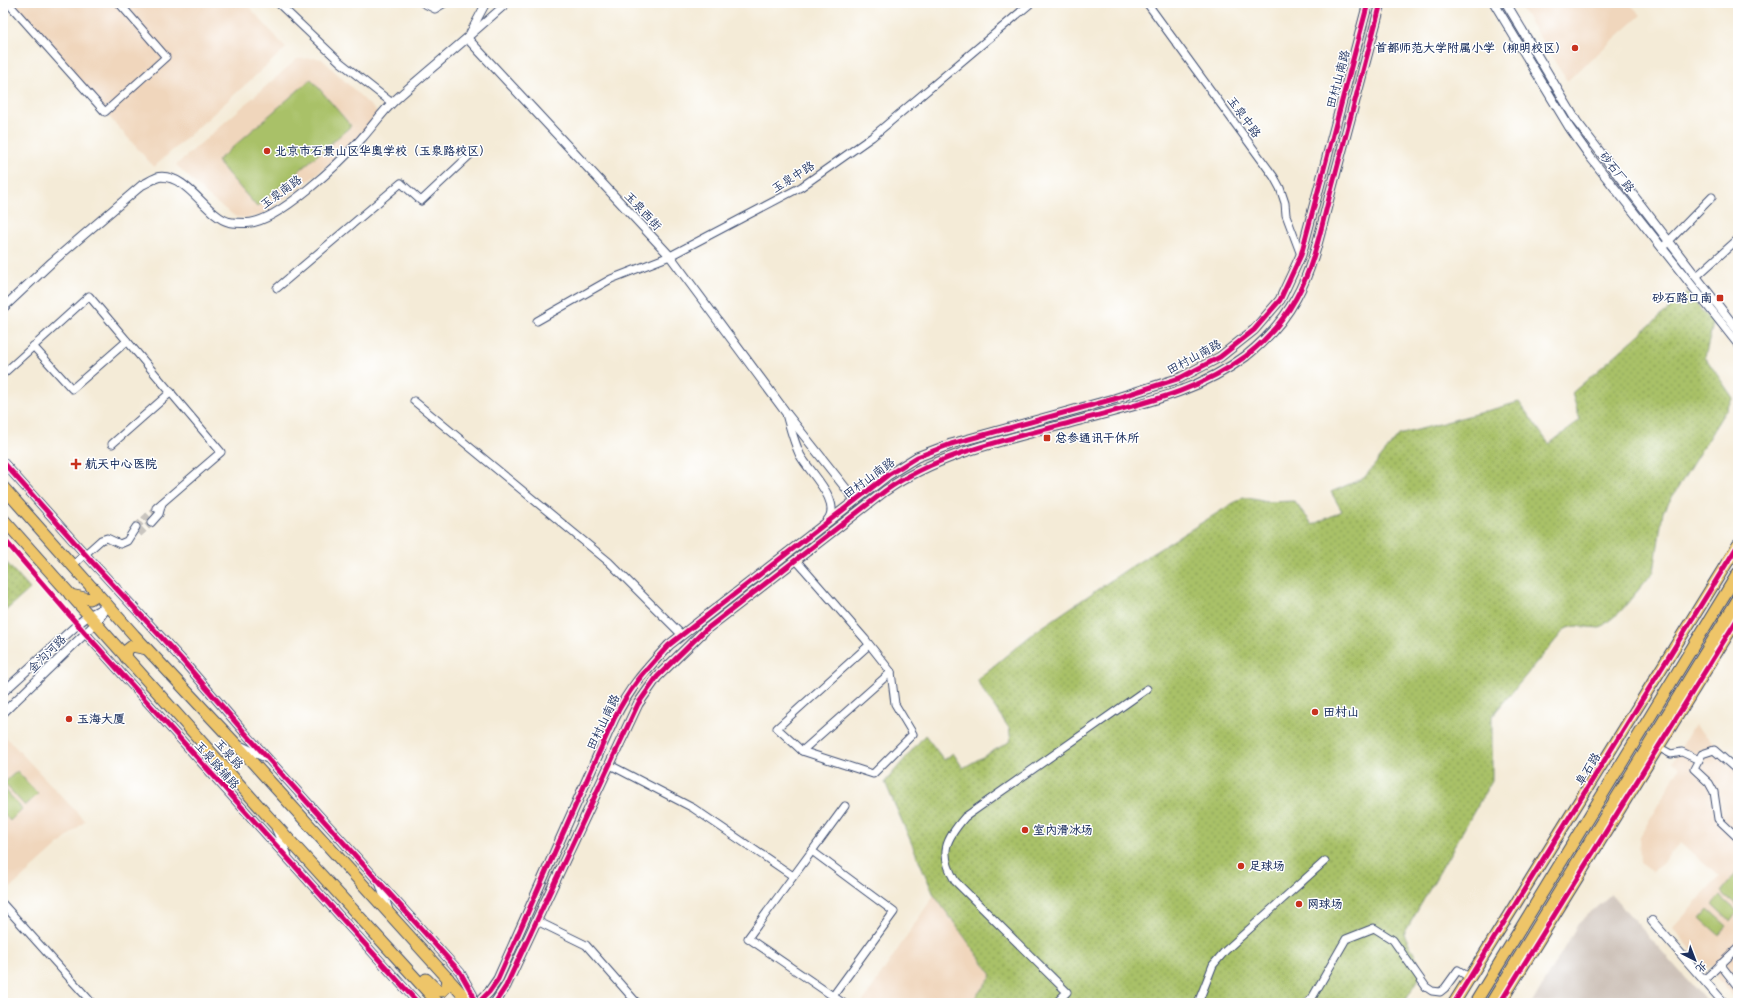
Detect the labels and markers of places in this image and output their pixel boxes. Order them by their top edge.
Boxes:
place label: 首都师范大学附属小学（柳明校区） [1375,37,1567,59]
marker: 首都师范大学附属小学（柳明校区） [1570,43,1580,53]
place label: 北京市石景山区华奥学校（玉泉路校区） [275,140,491,162]
marker: 北京市石景山区华奥学校（玉泉路校区） [262,146,272,156]
place label: 砂石路口南 [1652,287,1712,309]
marker: 砂石路口南 [1715,293,1725,303]
place label: 总参通讯干休所 [1055,427,1140,449]
marker: 总参通讯干休所 [1042,433,1052,443]
place label: 航天中心医院 [85,453,157,475]
marker: 航天中心医院 [70,458,82,470]
place label: 田村山 [1323,701,1359,723]
marker: 田村山 [1310,707,1320,717]
place label: 玉海大厦 [77,708,125,730]
marker: 玉海大厦 [64,714,74,724]
place label: 室内滑冰场 [1033,819,1093,841]
marker: 室内滑冰场 [1020,825,1030,835]
place label: 足球场 [1249,855,1285,877]
marker: 足球场 [1236,861,1246,871]
place label: 网球场 [1307,893,1343,915]
marker: 网球场 [1294,899,1304,909]

